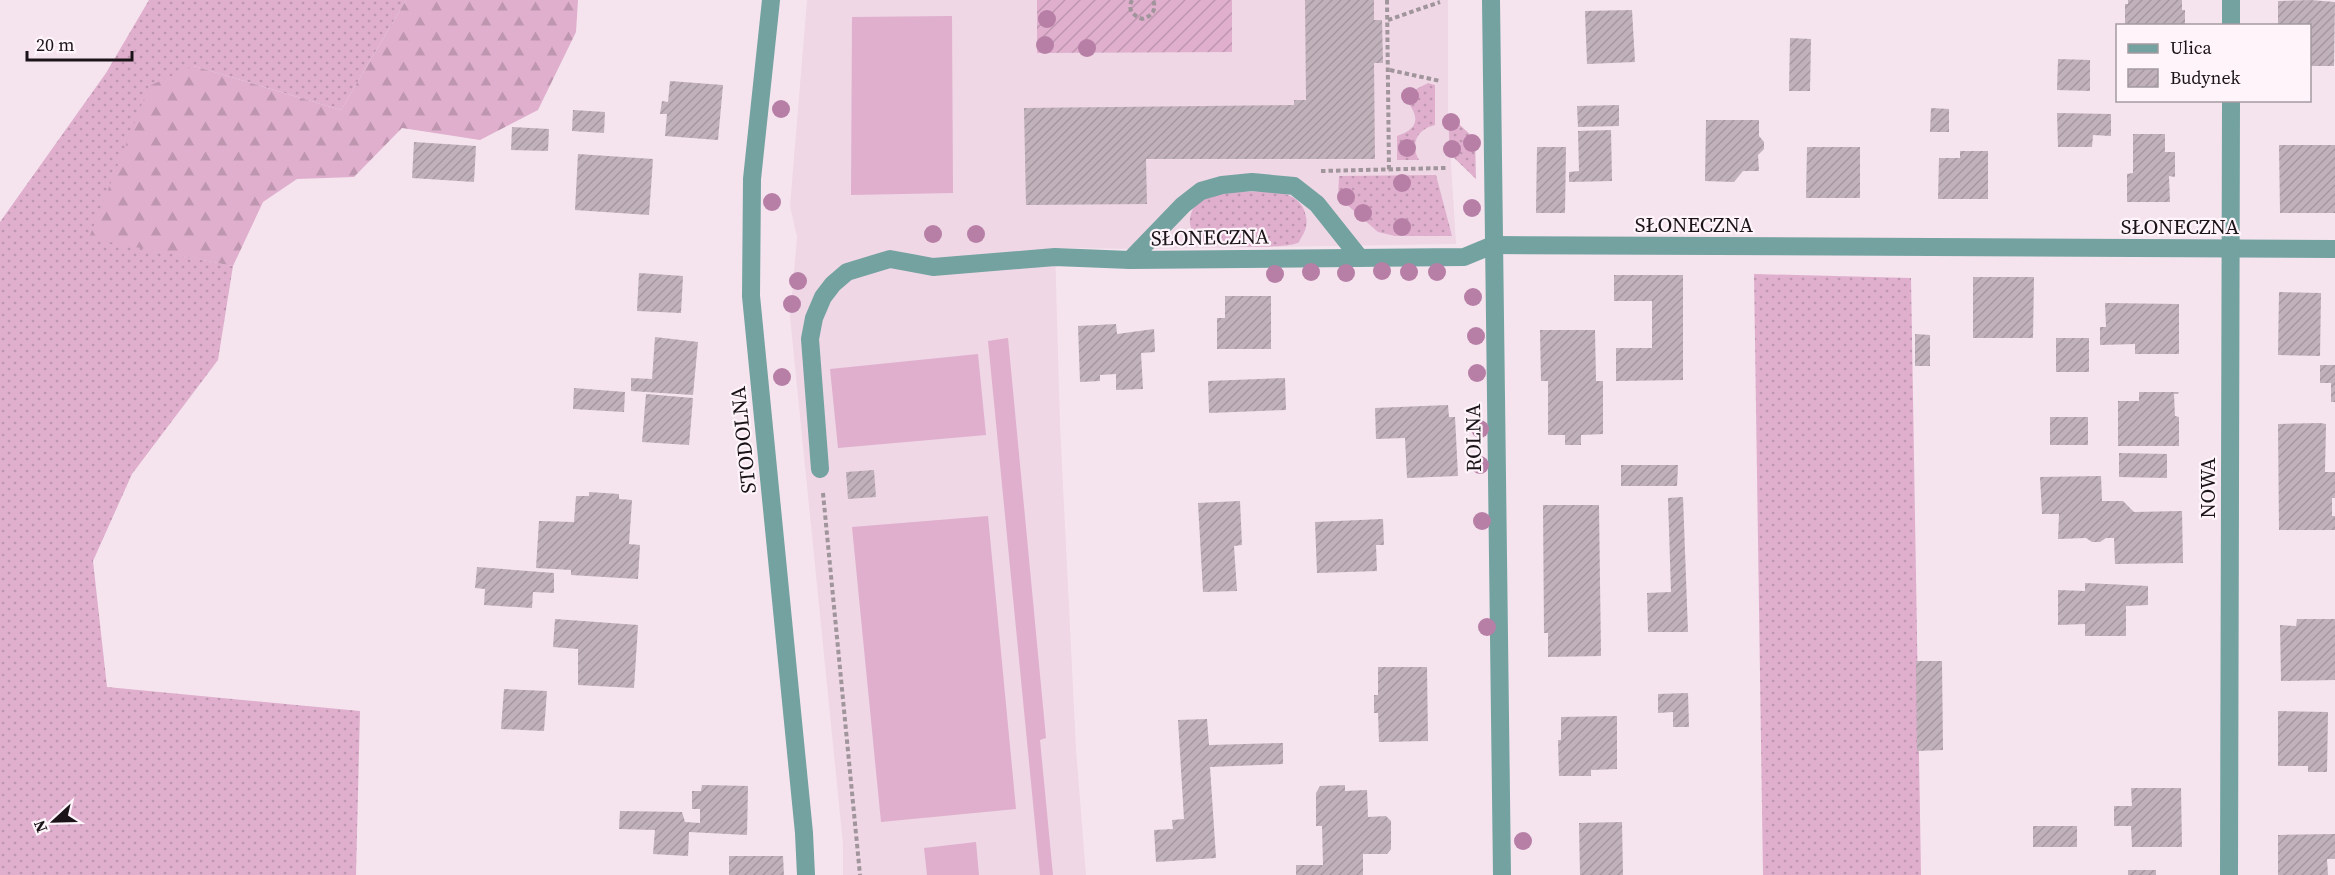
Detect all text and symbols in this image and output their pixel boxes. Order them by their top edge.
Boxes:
scale bar [27,24,132,62]
legend [2116,24,2311,102]
text: 20 m [36,32,74,57]
text: Ulica [2170,35,2213,60]
text: Budynek [2170,65,2240,90]
street label: SŁONECZNA [1635,210,1753,239]
street label: SŁONECZNA [2121,212,2239,241]
street label: SŁONECZNA [1151,221,1269,253]
street label: STODOLNA [723,385,763,495]
street label: ROLNA [1458,403,1488,472]
street label: NOWA [2193,457,2222,519]
north arrow [24,791,84,851]
text: N [28,817,52,836]

